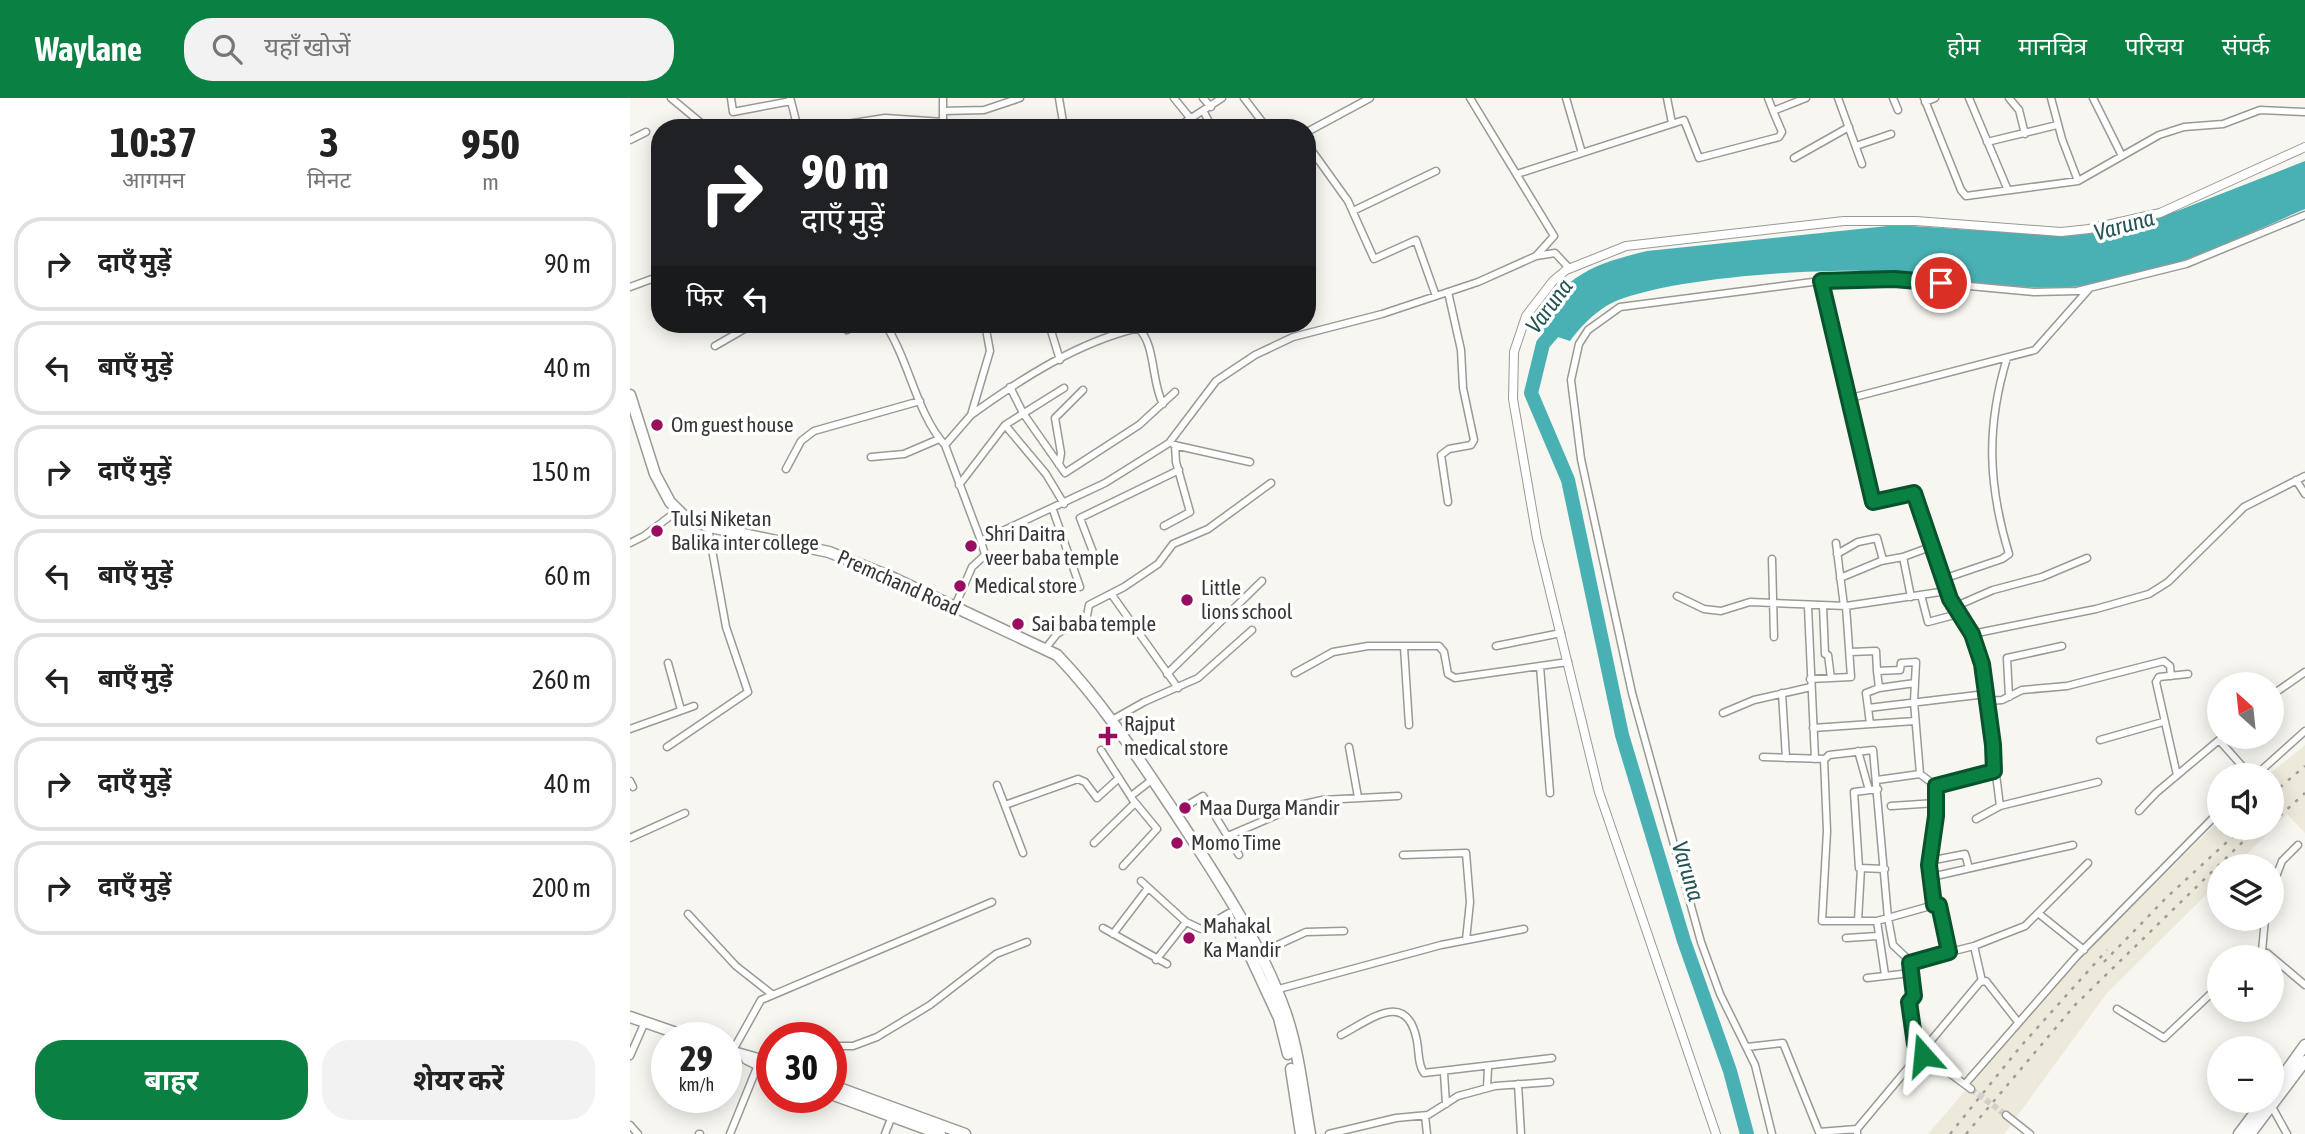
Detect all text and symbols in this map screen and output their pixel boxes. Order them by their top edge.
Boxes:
search box [184,18,674,81]
text: Waylane [35,30,142,68]
icon: search [208,30,246,68]
text: यहाँ खोजें [264,32,350,62]
text: होम [1947,33,1980,60]
text: मानचित्र [2018,33,2087,60]
text: परिचय [2125,33,2184,60]
text: संपर्क [2222,33,2270,60]
text: 10:37 [110,118,197,166]
text: 3 [319,118,339,166]
text: 950 [461,120,520,168]
text: 90 m [801,143,889,199]
icon: right [686,147,777,238]
text: आगमन [122,167,185,193]
text: मिनट [307,167,351,193]
text: m [482,169,499,195]
text: दाएँ मुड़ें [801,201,885,238]
water label: Varuna [2091,204,2157,245]
icon: right [39,245,77,283]
text: दाएँ मुड़ें [98,247,171,277]
text: 90 m [544,249,591,279]
pin [1911,253,1971,313]
icon: arrive [1922,264,1960,302]
water label: Varuna [1520,274,1578,338]
icon: left [737,280,775,318]
text: फिर [686,282,723,312]
icon: left [39,349,77,387]
text: बाएँ मुड़ें [98,351,173,381]
text: 40 m [544,353,591,383]
place label: Om guest house [671,412,793,436]
marker: Om guest house [649,417,665,433]
icon: right [39,453,77,491]
text: दाएँ मुड़ें [98,455,171,485]
text: 150 m [532,457,591,487]
place label: Tulsi Niketan Balika inter college [671,506,819,554]
place label: Shri Daitra veer baba temple [985,521,1119,569]
marker: Tulsi Niketan Balika inter college [649,523,665,539]
marker: Shri Daitra veer baba temple [963,538,979,554]
street label: Premchand Road [834,544,965,620]
icon: left [39,557,77,595]
text: बाएँ मुड़ें [98,559,173,589]
text: 60 m [544,561,591,591]
place label: Medical store [974,573,1077,597]
place label: Little lions school [1201,575,1293,623]
marker: Medical store [952,578,968,594]
marker: Little lions school [1179,592,1195,608]
place label: Sai baba temple [1032,611,1156,635]
marker: Sai baba temple [1010,616,1026,632]
icon: left [39,661,77,699]
text: बाएँ मुड़ें [98,663,173,693]
text: 260 m [532,665,591,695]
north arrow [2207,672,2284,749]
map controls [2207,672,2284,1113]
place label: Rajput medical store [1124,711,1228,759]
marker: Rajput medical store [1098,726,1118,746]
button: sound [2207,763,2284,840]
icon: right [39,765,77,803]
text: दाएँ मुड़ें [98,767,171,797]
text: 40 m [544,769,591,799]
place label: Maa Durga Mandir [1199,795,1340,819]
marker: Maa Durga Mandir [1177,800,1193,816]
place label: Momo Time [1191,830,1281,854]
marker: Momo Time [1169,835,1185,851]
water label: Varuna [1667,838,1709,904]
button: layers [2207,854,2284,931]
icon: right [39,869,77,907]
text: दाएँ मुड़ें [98,871,171,901]
text: 200 m [532,873,591,903]
place label: Mahakal Ka Mandir [1203,913,1281,961]
marker: Mahakal Ka Mandir [1181,930,1197,946]
button: + [2207,945,2284,1022]
position arrow [1886,1018,1960,1092]
speed limit sign: 30 [756,1022,847,1113]
button: − [2207,1036,2284,1113]
text: 29 [680,1038,713,1078]
button: बाहर [35,1040,308,1120]
button: शेयर करें [322,1040,595,1120]
text: km/h [679,1074,714,1095]

